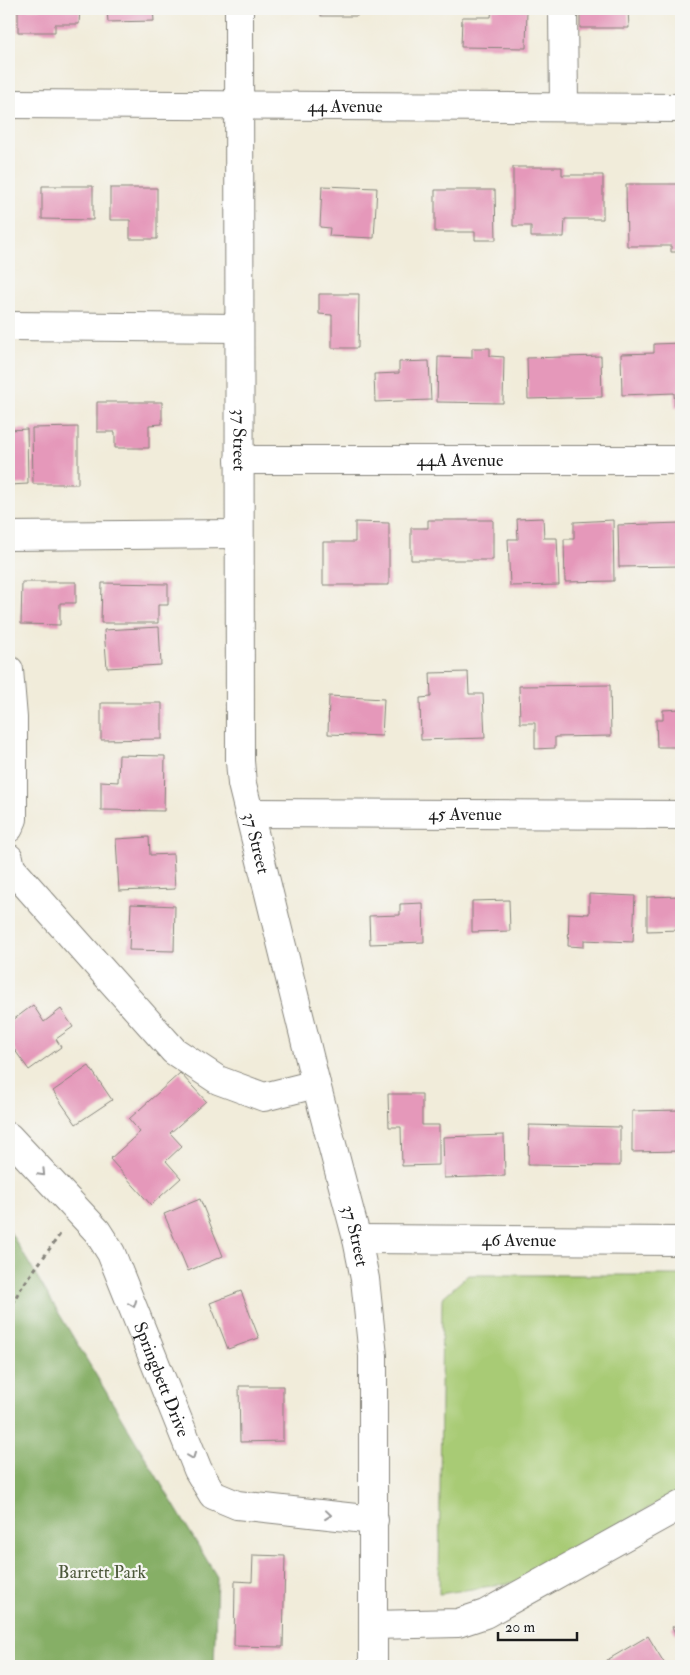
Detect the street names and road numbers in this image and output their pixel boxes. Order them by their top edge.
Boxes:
street label: 44 Avenue [307,95,383,118]
street label: 37 Street [228,409,251,471]
street label: 44A Avenue [417,449,504,472]
street label: 45 Avenue [428,803,502,826]
street label: 37 Street [237,810,275,876]
street label: 37 Street [337,1203,373,1269]
street label: 46 Avenue [482,1229,557,1252]
street label: Springbett Drive [128,1319,195,1441]

